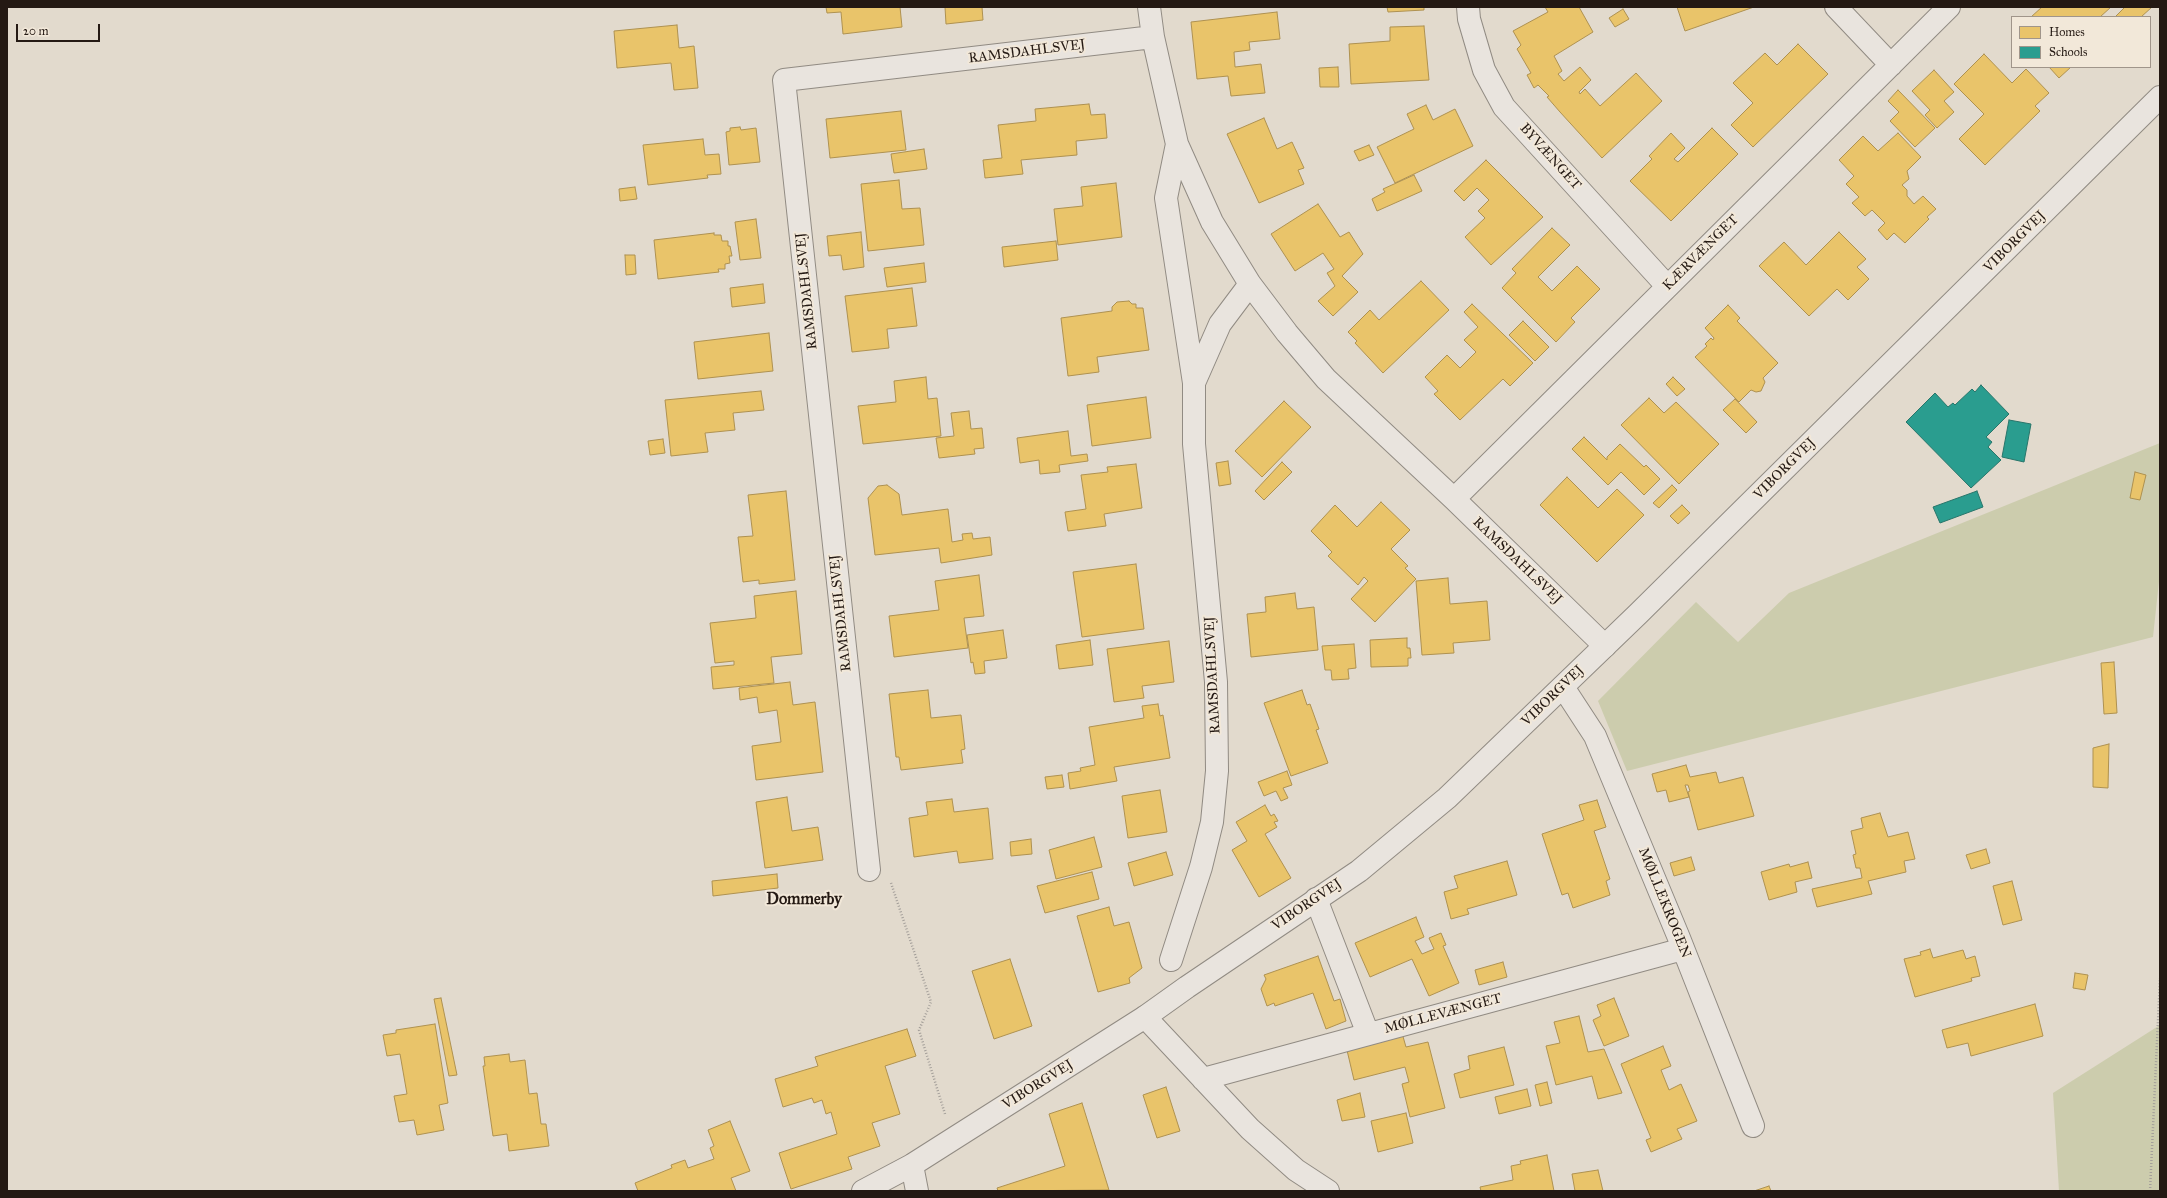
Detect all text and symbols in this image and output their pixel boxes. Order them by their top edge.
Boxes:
scale bar [18,16,102,42]
legend [2011,16,2151,68]
text: 20 m [23,24,49,38]
text: Homes [2049,25,2085,39]
street label: RAMSDAHLSVEJ [968,36,1086,68]
text: Schools [2049,45,2087,59]
street label: BYVÆNGET [1516,120,1584,194]
street label: VIBORGVEJ [1981,208,2049,276]
street label: KÆRVÆNGET [1660,212,1742,294]
street label: RAMSDAHLSVEJ [792,232,822,350]
street label: VIBORGVEJ [1751,435,1819,503]
street label: RAMSDAHLSVEJ [1469,514,1565,608]
street label: RAMSDAHLSVEJ [826,554,856,672]
street label: RAMSDAHLSVEJ [1202,616,1224,734]
street label: VIBORGVEJ [1518,662,1588,730]
street label: MØLLEKROGEN [1634,845,1694,961]
street label: VIBORGVEJ [1269,875,1345,935]
district label: Dommerby [766,890,842,910]
street label: MØLLEVÆNGET [1382,990,1504,1038]
street label: VIBORGVEJ [999,1057,1077,1113]

